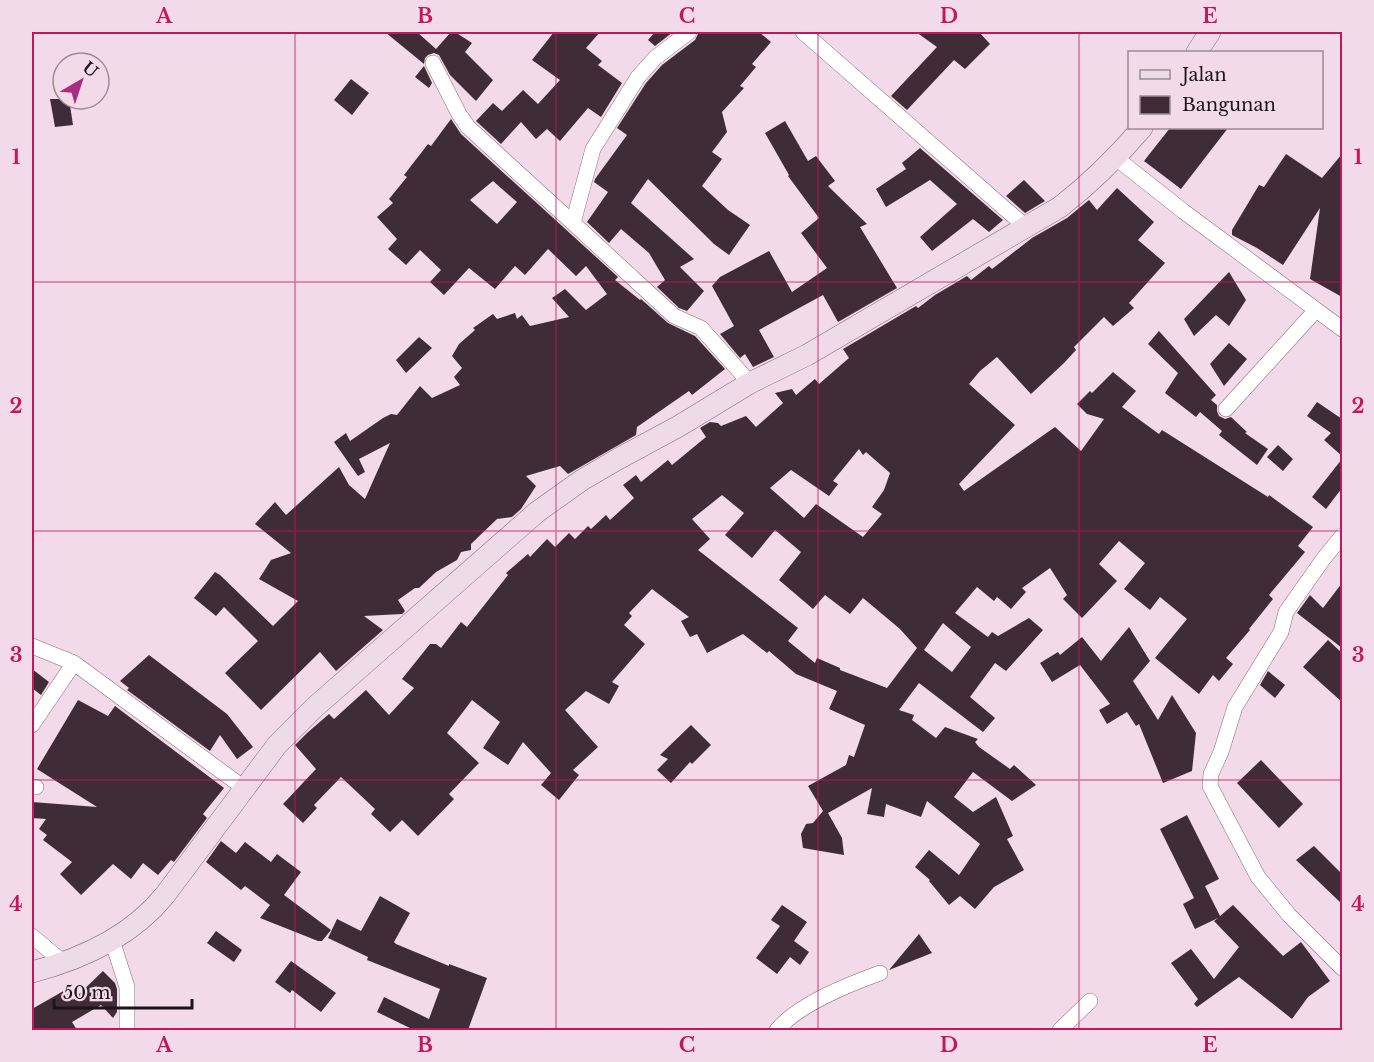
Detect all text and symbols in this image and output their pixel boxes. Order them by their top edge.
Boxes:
text: A [155,4,173,28]
text: B [417,4,433,28]
text: C [679,4,695,28]
text: D [940,4,958,28]
text: E [1202,4,1218,28]
north arrow [51,51,111,111]
legend [1128,51,1323,129]
text: U [79,57,102,82]
text: Jalan [1180,64,1227,86]
text: Bangunan [1182,94,1276,116]
text: 1 [12,145,21,169]
text: 1 [1354,145,1363,169]
text: 2 [9,394,23,418]
text: 2 [1351,394,1365,418]
text: 3 [10,643,22,667]
text: 3 [1352,643,1364,667]
text: 4 [9,892,23,916]
text: 4 [1351,892,1365,916]
scale bar [54,972,192,1010]
text: 50 m [63,982,111,1004]
text: A [155,1033,173,1057]
text: B [417,1033,433,1057]
text: C [679,1033,695,1057]
text: D [940,1033,958,1057]
text: E [1202,1033,1218,1057]

